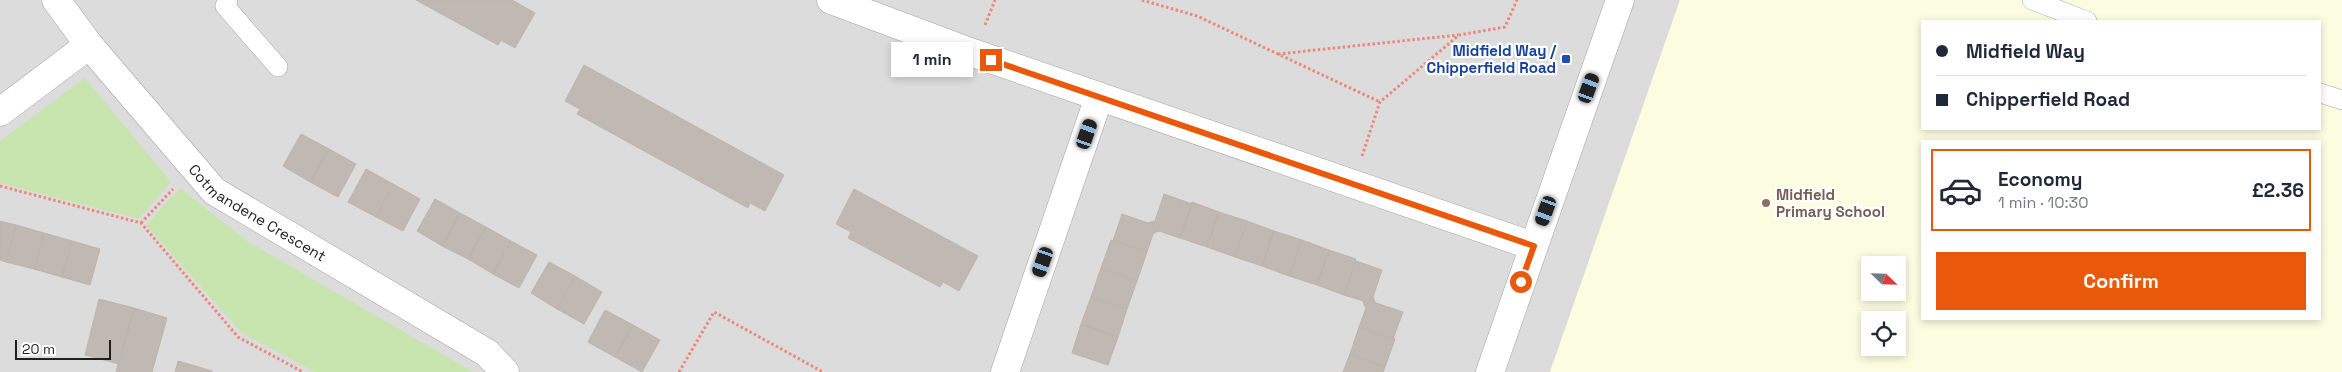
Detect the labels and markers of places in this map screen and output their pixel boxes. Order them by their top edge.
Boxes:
place label: Midfield Way / Chipperfield Road [1426,41,1557,77]
marker: Midfield Way / Chipperfield Road [1560,53,1572,65]
place label: Midfield Primary School [1776,185,1885,221]
marker: Midfield Primary School [1760,197,1772,209]

